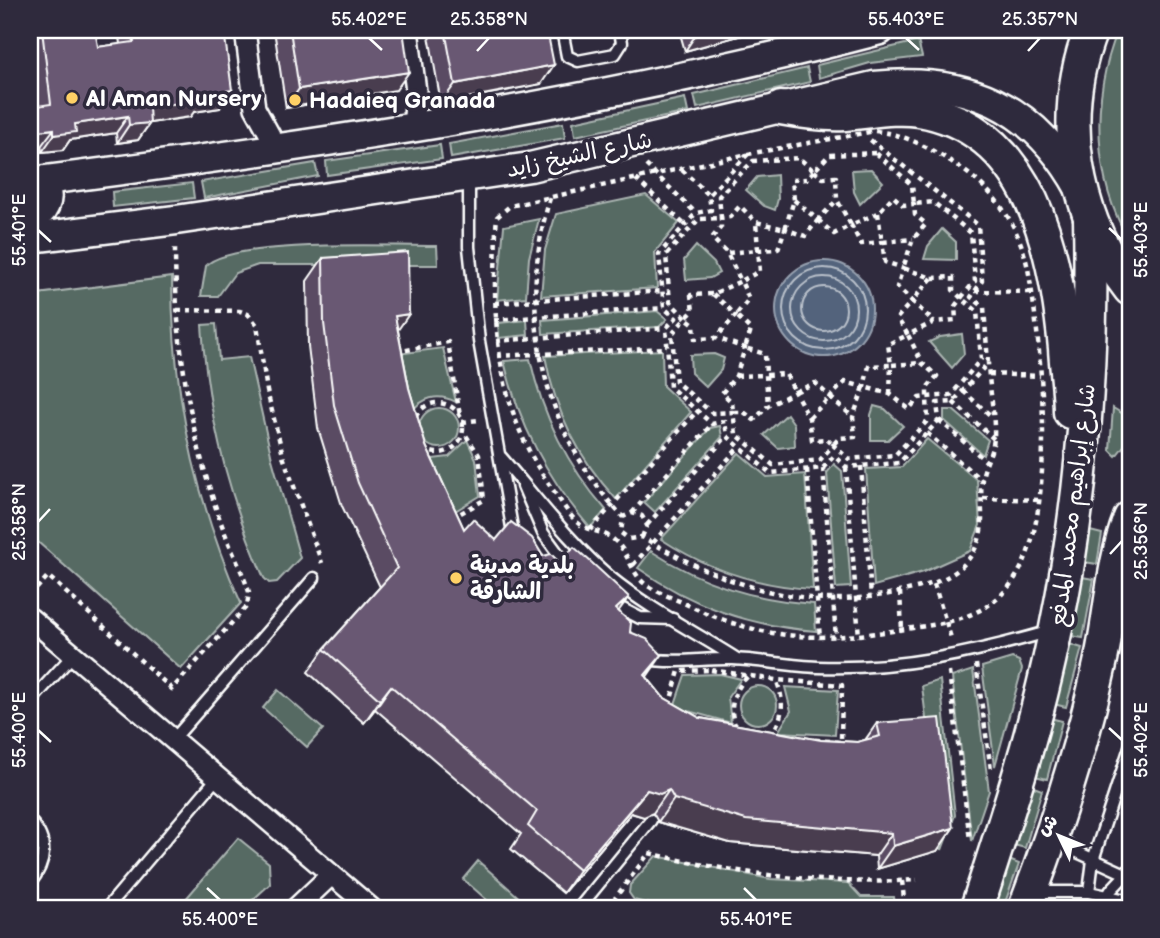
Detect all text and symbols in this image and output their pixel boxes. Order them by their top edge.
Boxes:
text: 55.402°E [331,9,407,30]
text: 25.358°N [450,9,528,30]
text: 55.403°E [868,9,944,30]
text: 25.357°N [1002,9,1078,30]
place label: Al Aman Nursery [85,85,262,113]
place label: Hadaieq Granada [309,87,496,115]
marker: Al Aman Nursery [64,90,80,106]
marker: Hadaieq Granada [287,92,303,108]
street label: شارع الشيخ زايد [504,126,655,185]
text: 55.401°E [9,193,30,266]
text: 55.403°E [1131,202,1152,278]
street label: شارع إبراهيم محمد المدفع [1044,382,1105,629]
text: 25.358°N [9,483,30,561]
text: 25.356°N [1131,502,1152,580]
place label: بلدية مدينة الشارقة [470,552,574,606]
marker: بلدية مدينة الشارقة [448,570,464,586]
text: 55.400°E [9,692,30,768]
text: 55.402°E [1131,702,1152,778]
north arrow [1024,802,1094,872]
text: ش [1032,810,1063,841]
text: 55.400°E [182,909,258,930]
text: 55.401°E [720,909,793,930]

